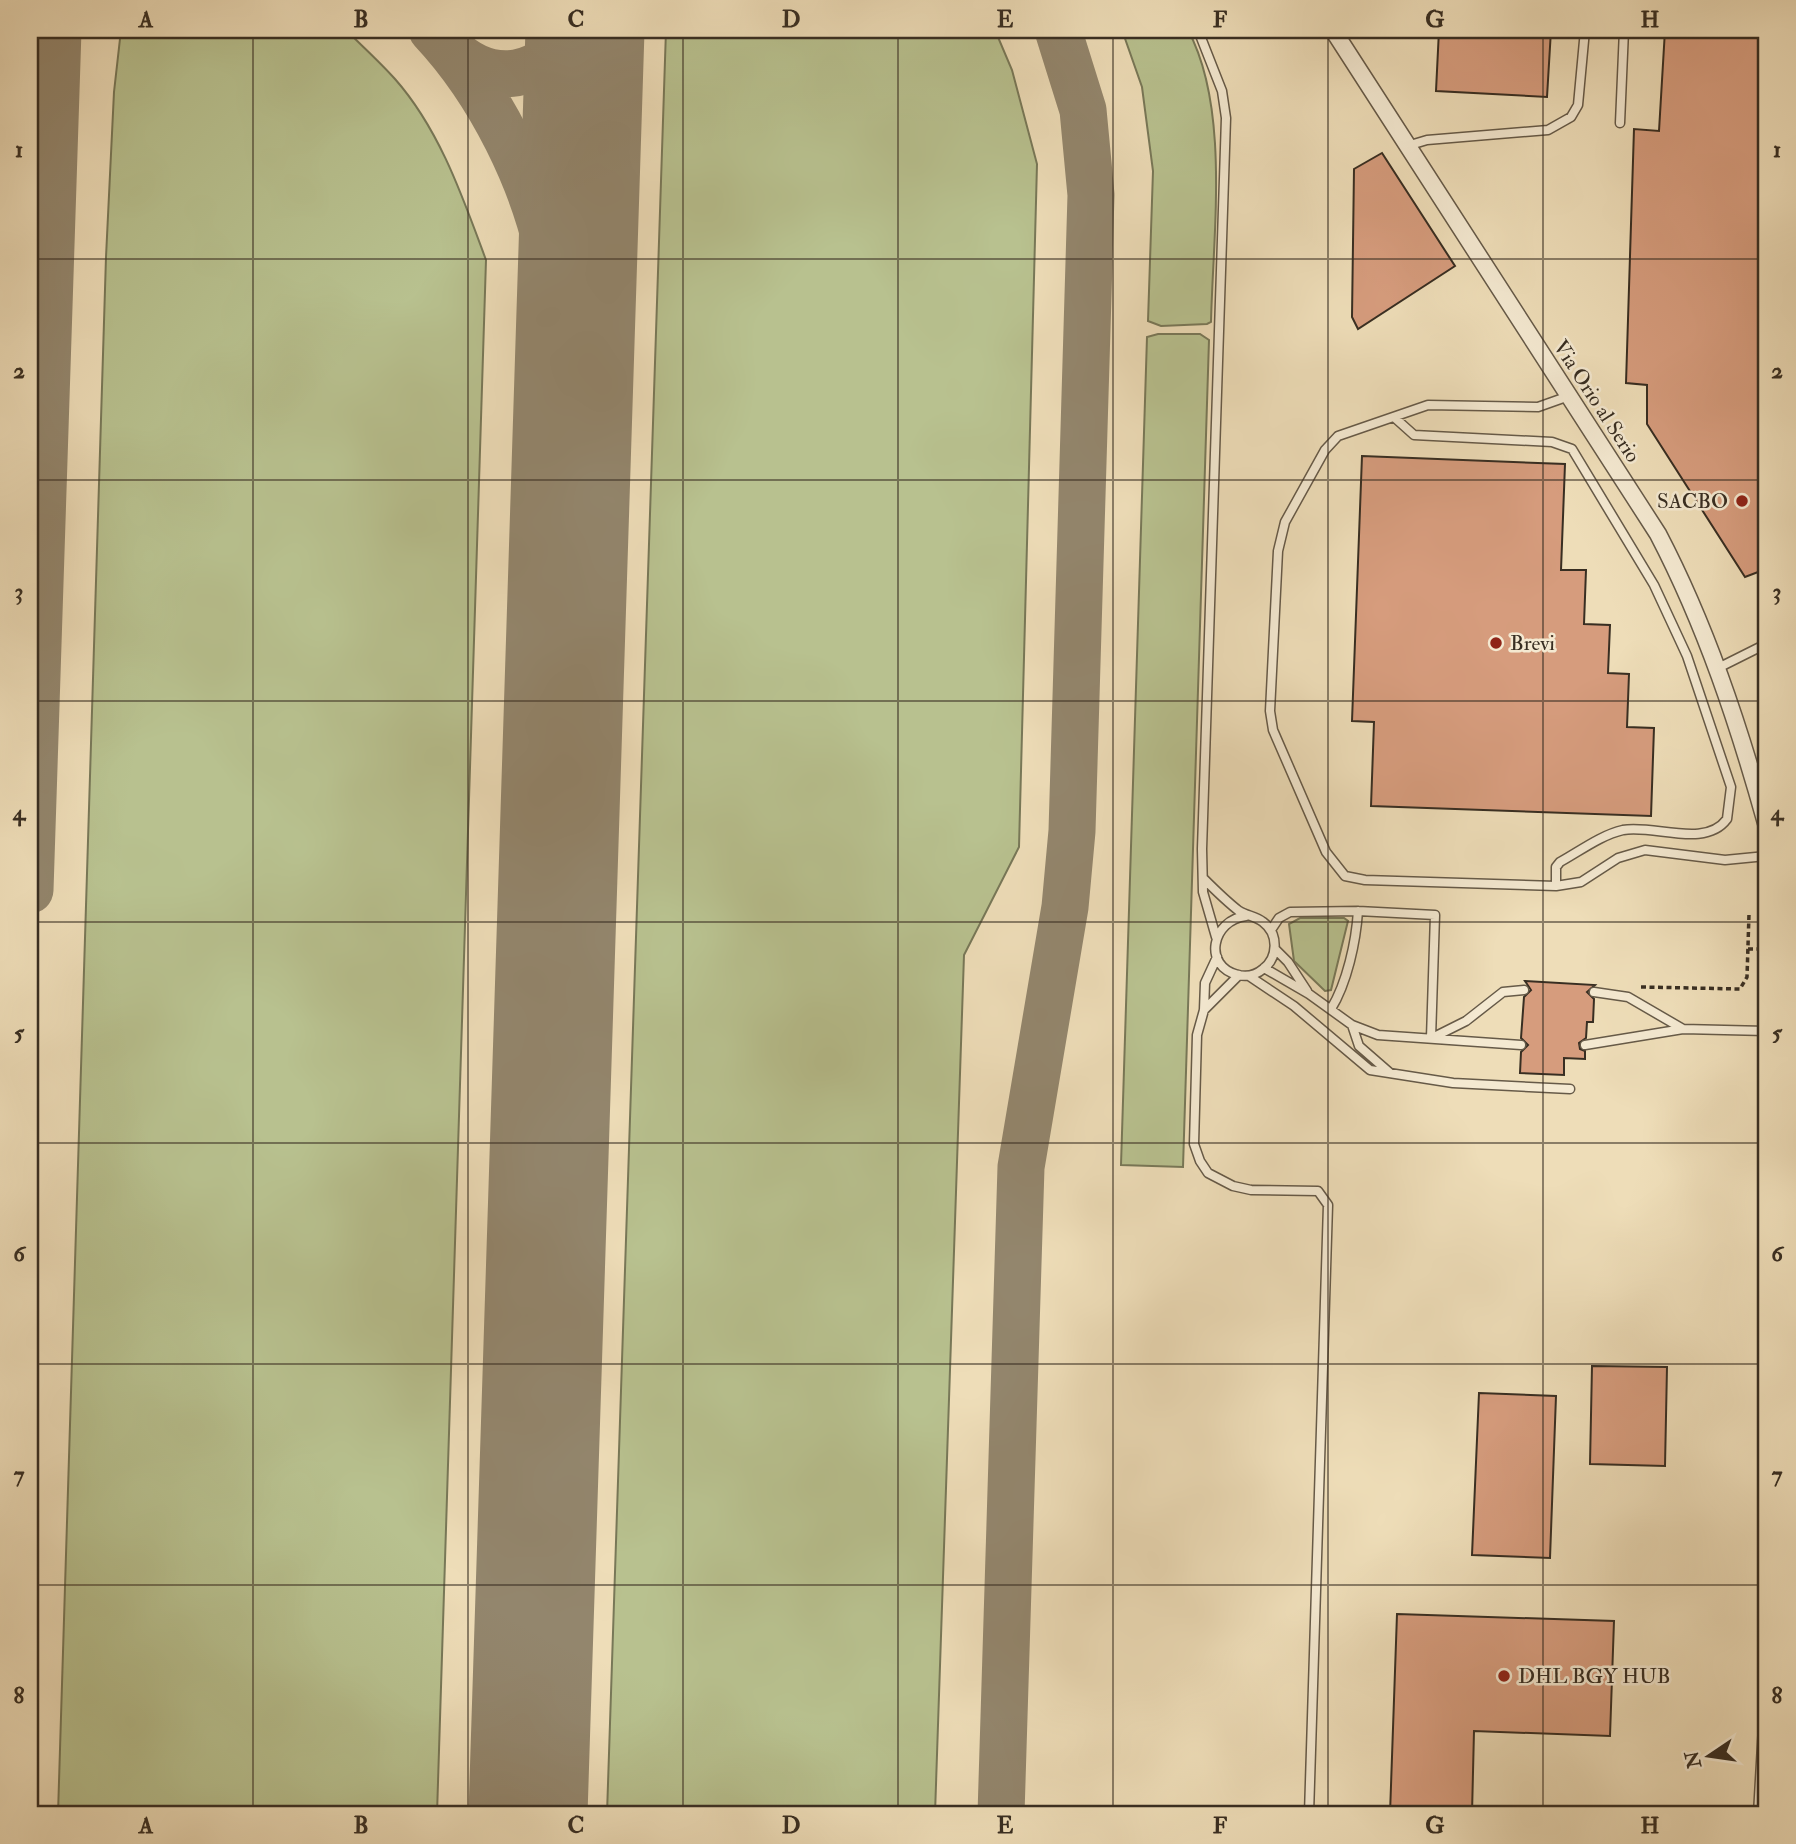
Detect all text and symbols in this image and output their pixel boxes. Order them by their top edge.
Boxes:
text: A [138,5,154,34]
text: B [353,5,369,34]
text: C [568,5,584,34]
text: D [782,5,800,34]
text: E [997,5,1014,34]
text: F [1213,5,1228,34]
text: G [1425,5,1445,34]
text: H [1641,5,1660,34]
text: 1 [15,135,23,164]
text: 1 [1773,135,1781,164]
street label: Via Orio al Serio [1547,335,1646,468]
text: 2 [13,356,25,385]
text: 2 [1771,356,1783,385]
place label: SACBO [1657,488,1728,515]
marker: SACBO [1734,493,1750,509]
text: 3 [15,577,23,606]
text: 3 [1773,577,1781,606]
place label: Brevi [1510,630,1555,657]
marker: Brevi [1488,635,1504,651]
text: 4 [12,798,27,827]
text: 4 [1770,798,1785,827]
text: 5 [14,1018,25,1047]
text: 5 [1772,1018,1783,1047]
text: 6 [13,1239,27,1268]
text: 6 [1771,1239,1785,1268]
text: 7 [14,1460,25,1489]
text: 7 [1772,1460,1783,1489]
place label: DHL BGY HUB [1518,1663,1671,1690]
marker: DHL BGY HUB [1496,1668,1512,1684]
text: 8 [14,1681,25,1710]
text: 8 [1772,1681,1783,1710]
north arrow [1674,1722,1744,1792]
text: N [1680,1748,1707,1772]
text: A [138,1811,154,1840]
text: B [353,1811,369,1840]
text: C [568,1811,584,1840]
text: D [782,1811,800,1840]
text: E [997,1811,1014,1840]
text: F [1213,1811,1228,1840]
text: G [1425,1811,1445,1840]
text: H [1641,1811,1660,1840]

